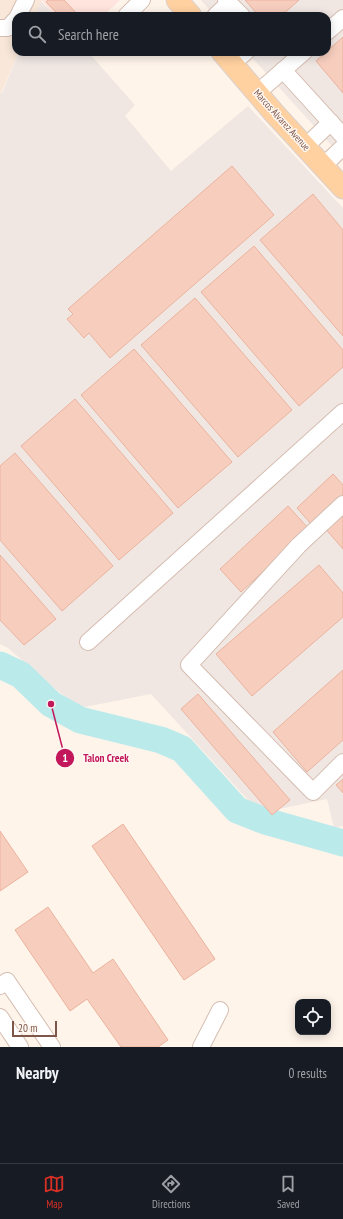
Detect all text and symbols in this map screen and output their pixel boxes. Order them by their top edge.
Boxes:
search box [12,12,331,56]
icon: search [26,23,48,45]
text: Search here [58,25,119,44]
street label: Marcos Alvarez Avenue [251,87,313,153]
callout: Talon Creek [55,746,137,769]
text: 1 [62,750,68,765]
text: Talon Creek [83,751,129,765]
map controls [295,999,331,1035]
button: locate [295,999,331,1035]
scale bar [12,1019,57,1038]
text: 20 m [18,1021,37,1035]
text: Nearby [16,1062,59,1084]
text: 0 results [288,1065,327,1082]
tab: Map [43,1173,65,1211]
tab: Directions [152,1173,190,1211]
tab: Saved [277,1173,300,1211]

